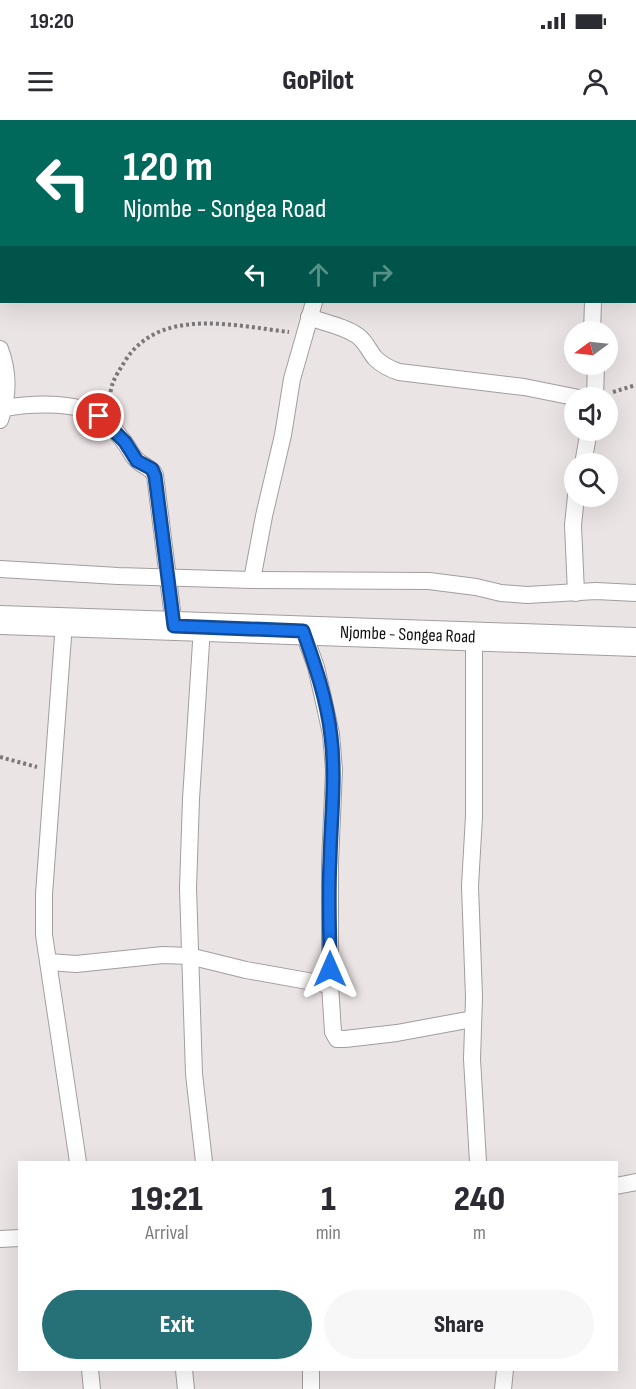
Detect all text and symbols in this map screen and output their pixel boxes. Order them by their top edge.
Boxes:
text: 19:20 [30,8,74,35]
icon: menu [24,65,57,98]
text: GoPilot [282,65,354,97]
icon: person [579,65,612,98]
text: 120 m [123,142,213,193]
icon: left [24,144,102,222]
text: Njombe - Songea Road [123,193,326,225]
icon: left [239,258,272,291]
icon: ahead [302,258,335,291]
icon: right [365,258,398,291]
north arrow [564,321,618,375]
map controls [564,321,618,507]
button: sound [564,387,618,441]
pin [73,390,124,441]
icon: arrive [82,399,115,432]
button: search [564,453,618,507]
street label: Njombe - Songea Road [340,622,476,647]
position arrow [298,937,362,1001]
text: 19:21 [131,1178,203,1221]
text: 1 [321,1178,336,1221]
text: 240 [454,1178,505,1221]
text: Arrival [145,1221,188,1245]
text: min [316,1221,341,1245]
text: m [473,1221,486,1245]
button: Exit [42,1290,312,1359]
button: Share [324,1290,594,1359]

